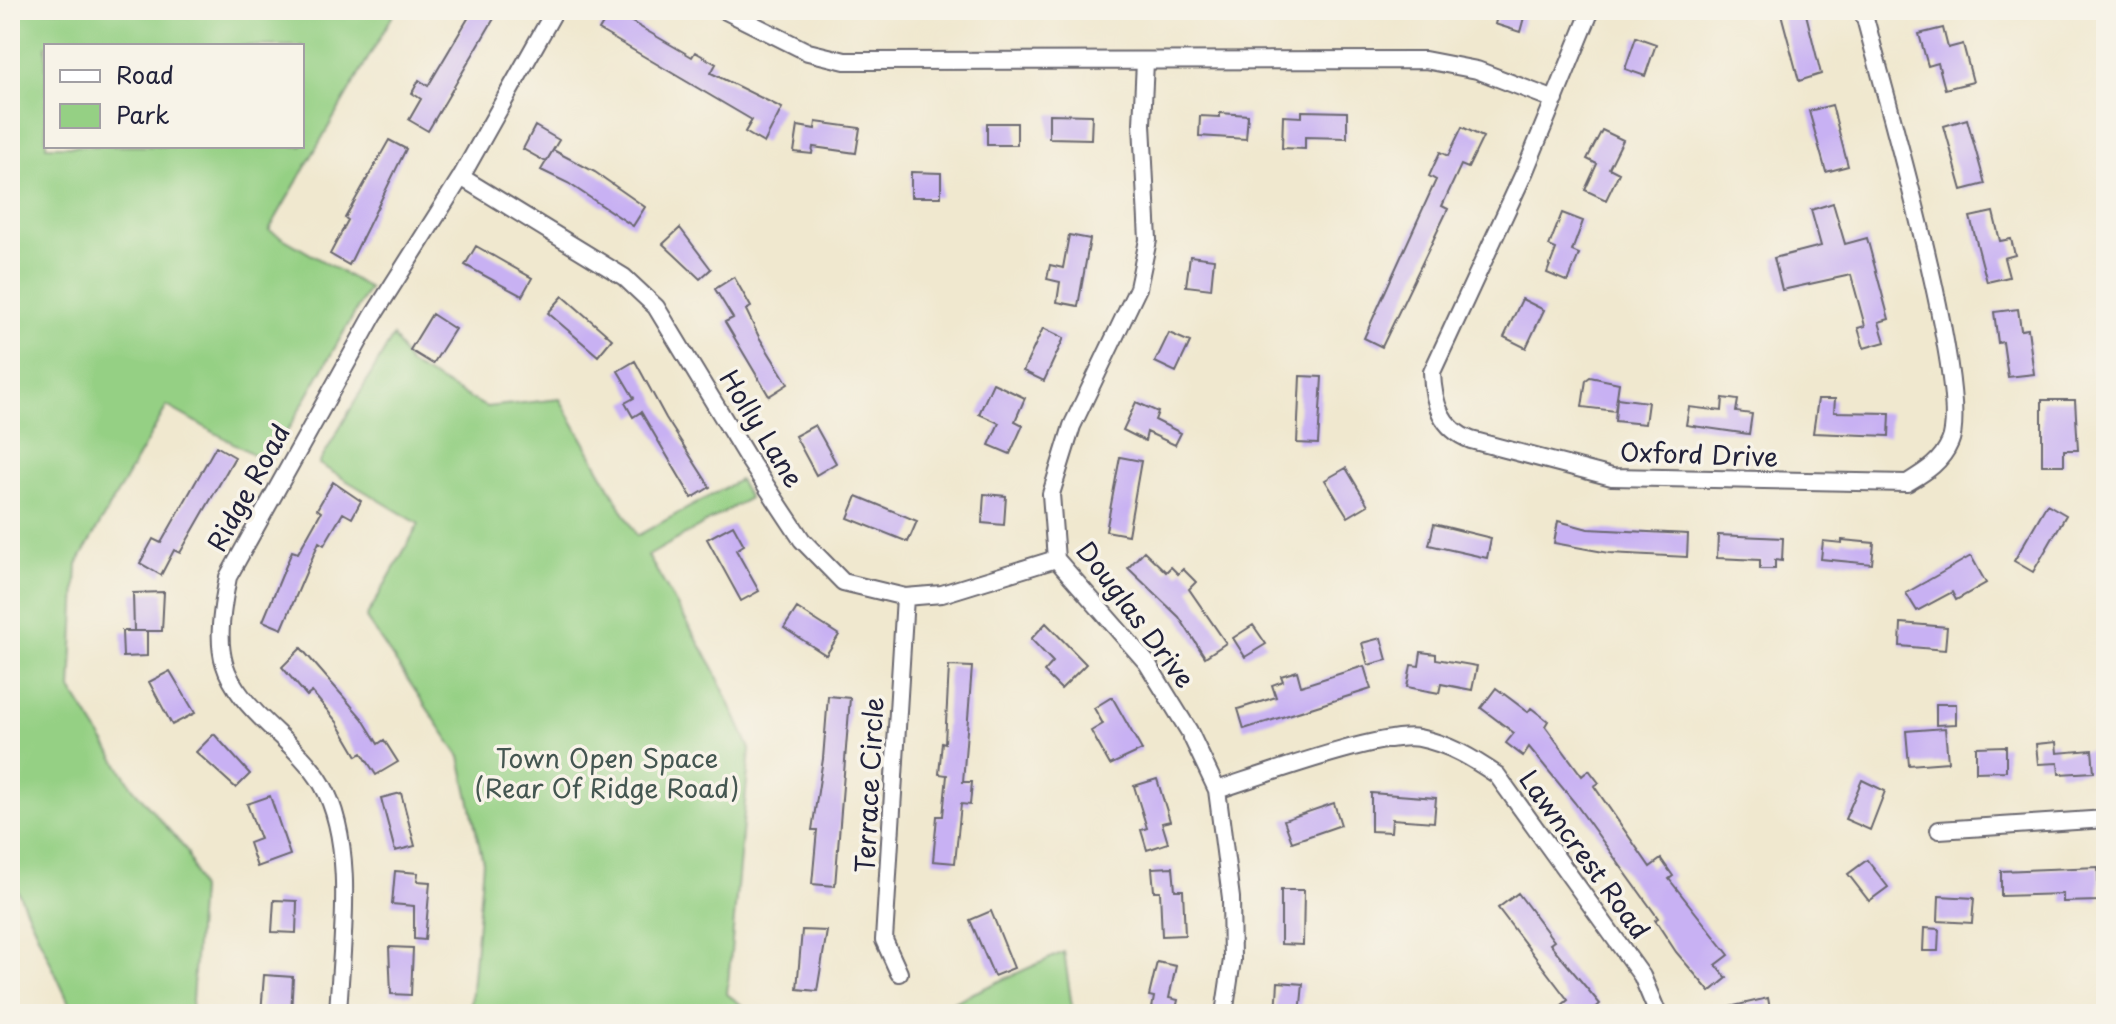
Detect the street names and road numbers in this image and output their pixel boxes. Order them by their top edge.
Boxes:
street label: Holly Lane [711,362,814,495]
street label: Ridge Road [197,416,299,558]
street label: Oxford Drive [1619,431,1779,476]
street label: Douglas Drive [1068,532,1204,696]
street label: Terrace Circle [844,696,893,874]
street label: Lawncrest Road [1510,761,1660,947]

